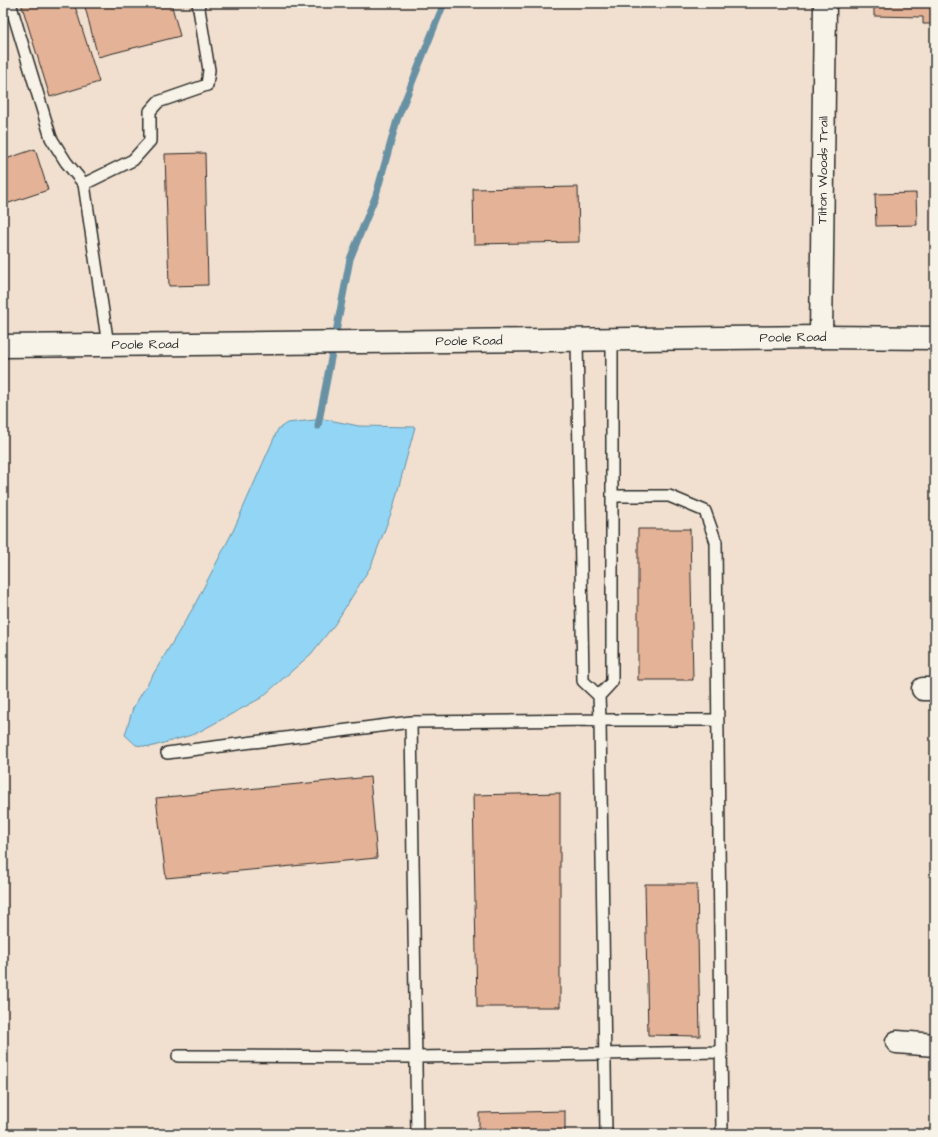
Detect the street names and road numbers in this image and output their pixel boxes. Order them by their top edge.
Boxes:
street label: Tilton Woods Trail [813,116,833,224]
street label: Poole Road [759,328,827,347]
street label: Poole Road [435,332,503,350]
street label: Poole Road [111,335,179,354]

